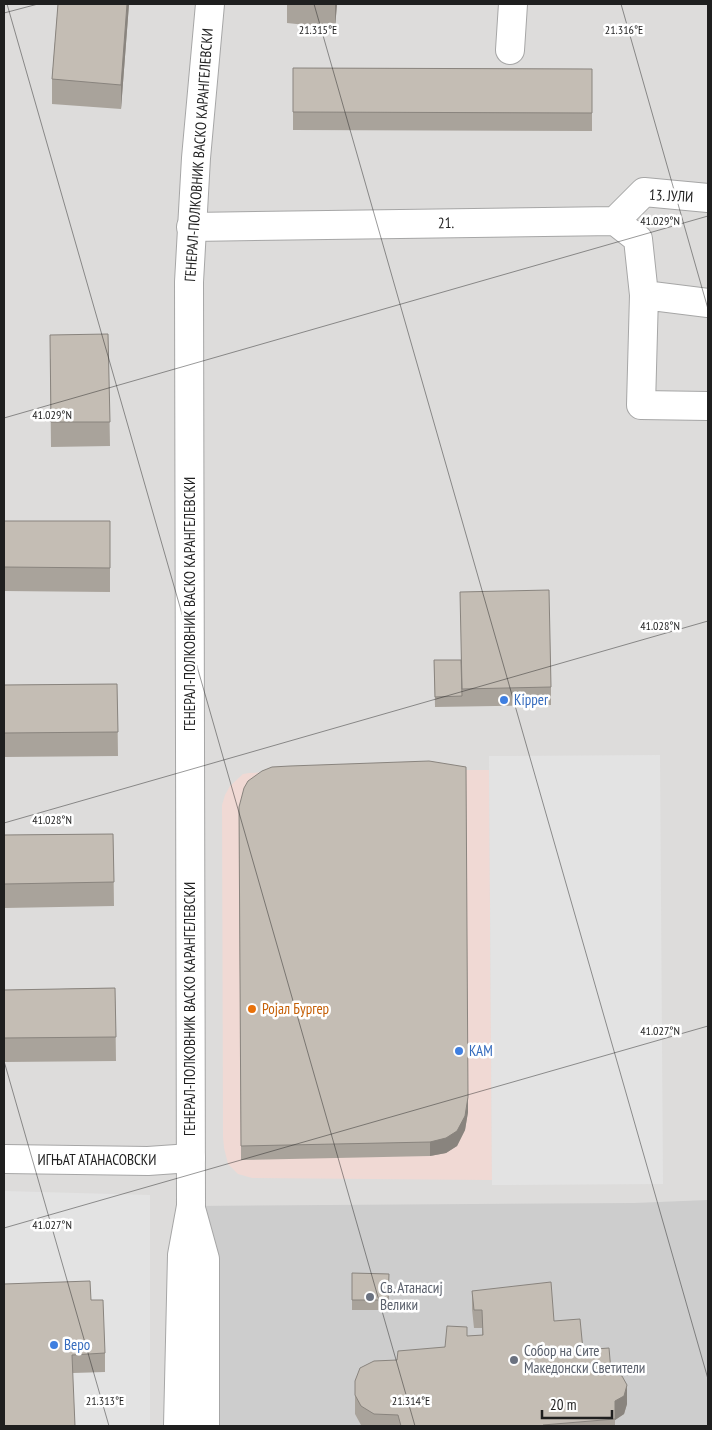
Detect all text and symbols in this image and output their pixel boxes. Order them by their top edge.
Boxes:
text: 21.315°E [299,22,337,37]
text: 21.316°E [605,22,643,37]
street label: ГЕНЕРАЛ-ПОЛКОВНИК ВАСКО КАРАНГЕЛЕВСКИ [180,28,217,282]
street label: 13. ЈУЛИ [648,185,694,206]
street label: 21. [438,213,455,232]
text: 41.029°N [640,213,680,228]
text: 41.029°N [32,407,72,422]
street label: ГЕНЕРАЛ-ПОЛКОВНИК ВАСКО КАРАНГЕЛЕВСКИ [180,477,199,731]
text: 41.028°N [640,618,680,633]
place label: Kipper [514,690,549,709]
marker: Kipper [498,694,510,706]
text: 41.028°N [32,812,72,827]
street label: ГЕНЕРАЛ-ПОЛКОВНИК ВАСКО КАРАНГЕЛЕВСКИ [180,882,199,1136]
place label: Ројал Бургер [262,999,329,1018]
marker: Ројал Бургер [246,1003,258,1015]
text: 41.027°N [640,1023,680,1038]
place label: KAM [469,1041,493,1060]
marker: KAM [453,1045,465,1057]
street label: ИГЊАТ АТАНАСОВСКИ [38,1150,156,1169]
text: 41.027°N [32,1217,72,1232]
place label: Св. Атанасиј Велики [380,1278,443,1314]
marker: Св. Атанасиј Велики [364,1291,376,1303]
place label: Веро [64,1335,90,1354]
marker: Веро [48,1339,60,1351]
place label: Собор на Сите Македонски Светители [524,1341,645,1377]
marker: Собор на Сите Македонски Светители [508,1354,520,1366]
scale bar [542,1388,612,1420]
text: 21.313°E [86,1393,124,1408]
text: 21.314°E [392,1393,430,1408]
text: 20 m [550,1395,576,1414]

